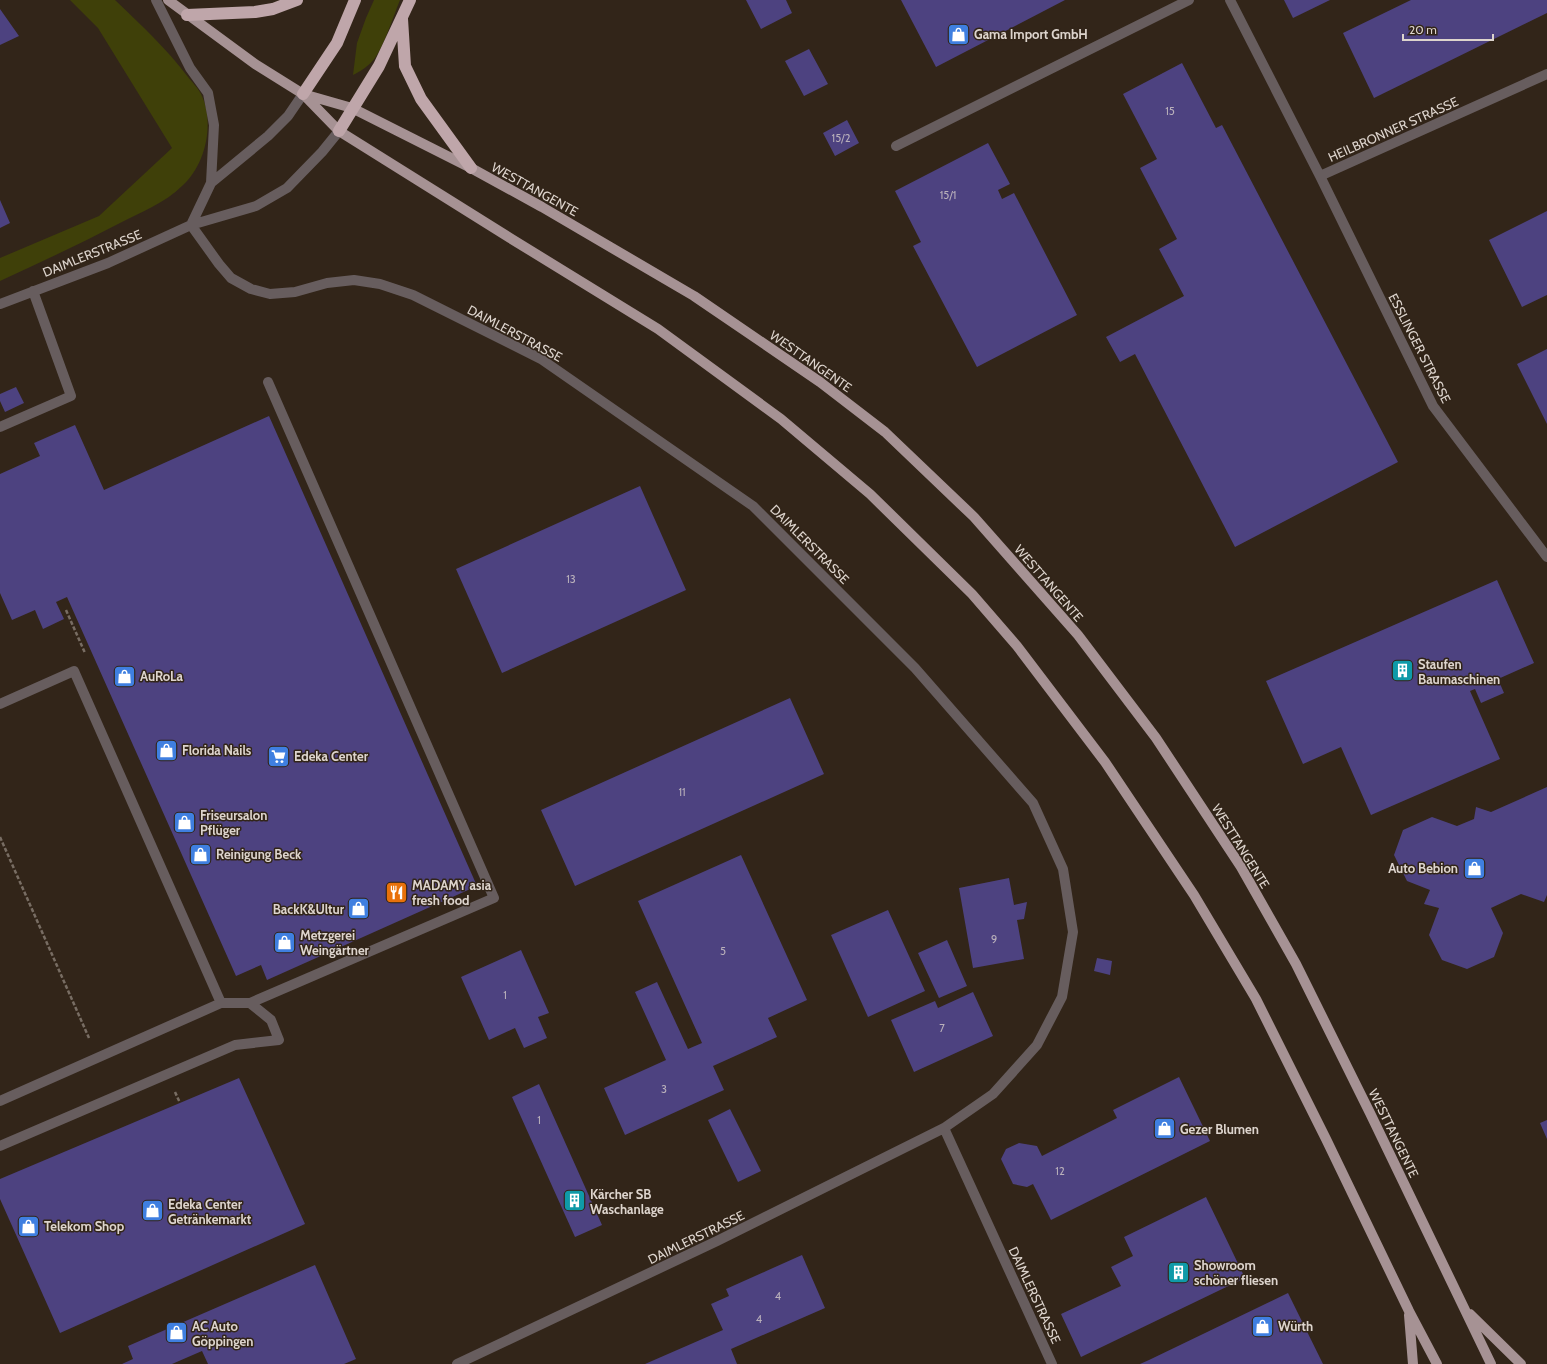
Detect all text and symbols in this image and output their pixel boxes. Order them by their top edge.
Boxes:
scale bar [1403,16,1493,42]
shop icon: Gama Import GmbH [946,21,972,47]
text: 20 m [1409,22,1437,37]
place label: Gama Import GmbH [974,26,1088,42]
street label: HEILBRONNER STRASSE [1325,93,1461,165]
house number: 15 [1165,104,1175,118]
house number: 15/2 [832,131,851,145]
street label: WESTTANGENTE [489,159,581,219]
house number: 15/1 [940,188,956,202]
street label: DAIMLERSTRASSE [40,226,144,280]
street label: ESSLINGER STRASSE [1385,291,1455,405]
street label: DAIMLERSTRASSE [465,301,565,365]
street label: WESTTANGENTE [767,327,855,395]
street label: DAIMLERSTRASSE [767,501,853,587]
street label: WESTTANGENTE [1011,541,1087,625]
house number: 13 [566,572,576,586]
place label: Staufen Baumaschinen [1418,656,1500,687]
building icon: Staufen Baumaschinen [1390,658,1416,684]
shop icon: AuRoLa [112,663,138,689]
place label: AuRoLa [140,668,183,684]
shop icon: Florida Nails [153,737,179,763]
place label: Florida Nails [182,742,252,758]
supermarket icon: Edeka Center [266,743,292,769]
place label: Edeka Center [294,748,369,764]
house number: 11 [678,785,686,799]
street label: WESTTANGENTE [1209,801,1273,891]
place label: Friseursalon Pflüger [200,807,267,838]
shop icon: Friseursalon Pflüger [171,809,197,835]
shop icon: Reinigung Beck [187,841,213,867]
place label: Reinigung Beck [216,846,302,862]
shop icon: Auto Bebion [1461,855,1487,881]
place label: Auto Bebion [1388,860,1458,876]
place label: MADAMY asia fresh food [412,877,492,908]
restaurant icon: MADAMY asia fresh food [383,879,409,905]
shop icon: BackK&Ultur [346,896,372,922]
place label: BackK&Ultur [273,901,345,917]
place label: Metzgerei Weingärtner [300,927,370,958]
shop icon: Metzgerei Weingärtner [271,929,297,955]
house number: 9 [991,932,997,946]
house number: 5 [720,944,726,958]
house number: 1 [503,988,507,1002]
house number: 7 [939,1021,945,1035]
house number: 3 [661,1082,667,1096]
street label: WESTTANGENTE [1366,1086,1422,1180]
house number: 1 [537,1113,541,1127]
shop icon: Gezer Blumen [1151,1116,1177,1142]
place label: Gezer Blumen [1180,1121,1259,1137]
house number: 12 [1055,1164,1065,1178]
place label: Kärcher SB Waschanlage [590,1186,664,1217]
building icon: Kärcher SB Waschanlage [562,1188,588,1214]
place label: Edeka Center Getränkemarkt [168,1196,252,1227]
shop icon: Edeka Center Getränkemarkt [139,1198,165,1224]
street label: DAIMLERSTRASSE [645,1207,747,1267]
shop icon: Telekom Shop [15,1213,41,1239]
place label: Telekom Shop [44,1218,125,1234]
street label: DAIMLERSTRASSE [1005,1244,1065,1346]
place label: Showroom schöner fliesen [1194,1257,1278,1288]
building icon: Showroom schöner fliesen [1165,1259,1191,1285]
house number: 4 [775,1289,782,1303]
house number: 4 [756,1312,763,1326]
shop icon: Würth [1249,1313,1275,1339]
place label: AC Auto Göppingen [192,1318,253,1349]
place label: Würth [1278,1318,1313,1334]
shop icon: AC Auto Göppingen [163,1320,189,1346]

